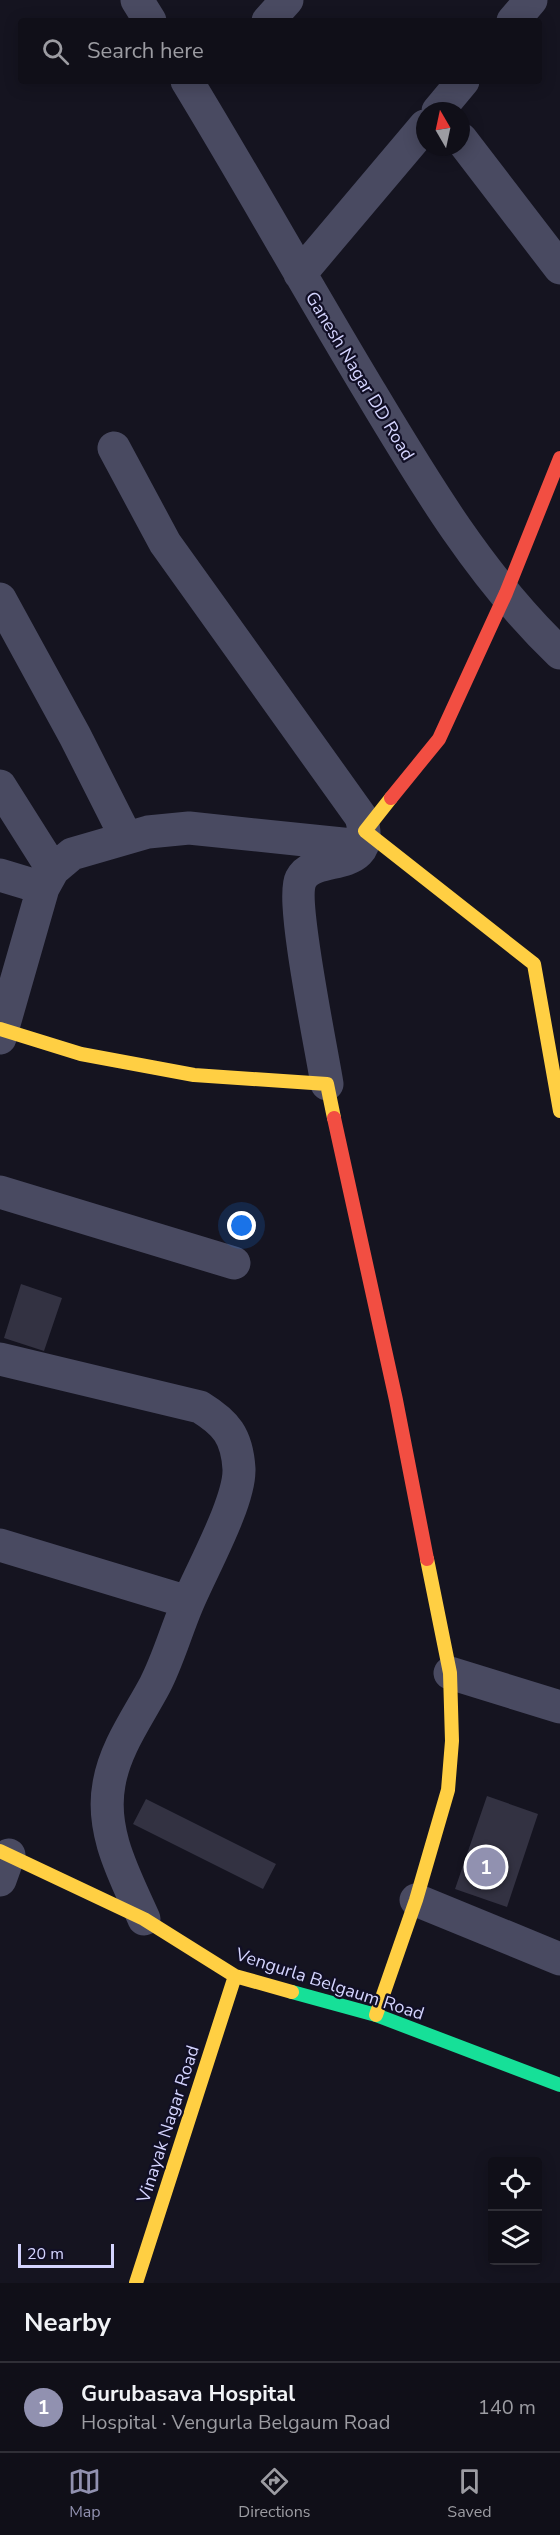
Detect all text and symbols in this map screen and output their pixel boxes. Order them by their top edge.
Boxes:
search box [18,18,542,84]
icon: search [39,35,72,68]
text: Search here [87,36,204,66]
north arrow [416,102,470,156]
street label: Ganesh Nagar DD Road [300,287,420,465]
your location [227,1211,256,1240]
pin: 1 [466,1844,506,1890]
street label: Vengurla Belgaum Road [232,1942,427,2026]
street label: Vinayak Nagar Road [131,2042,205,2207]
map controls [488,2157,542,2265]
button: locate [488,2157,542,2211]
button: layers [488,2211,542,2265]
scale bar [18,2241,114,2268]
text: 20 m [27,2243,64,2265]
text: Nearby [24,2305,111,2340]
text: Gurubasava Hospital [81,2379,295,2409]
text: 1 [38,2394,50,2421]
text: 140 m [478,2394,536,2421]
text: Hospital · Vengurla Belgaum Road [81,2409,390,2436]
tab: Map [68,2465,101,2523]
tab: Directions [238,2465,310,2523]
tab: Saved [447,2465,492,2523]

